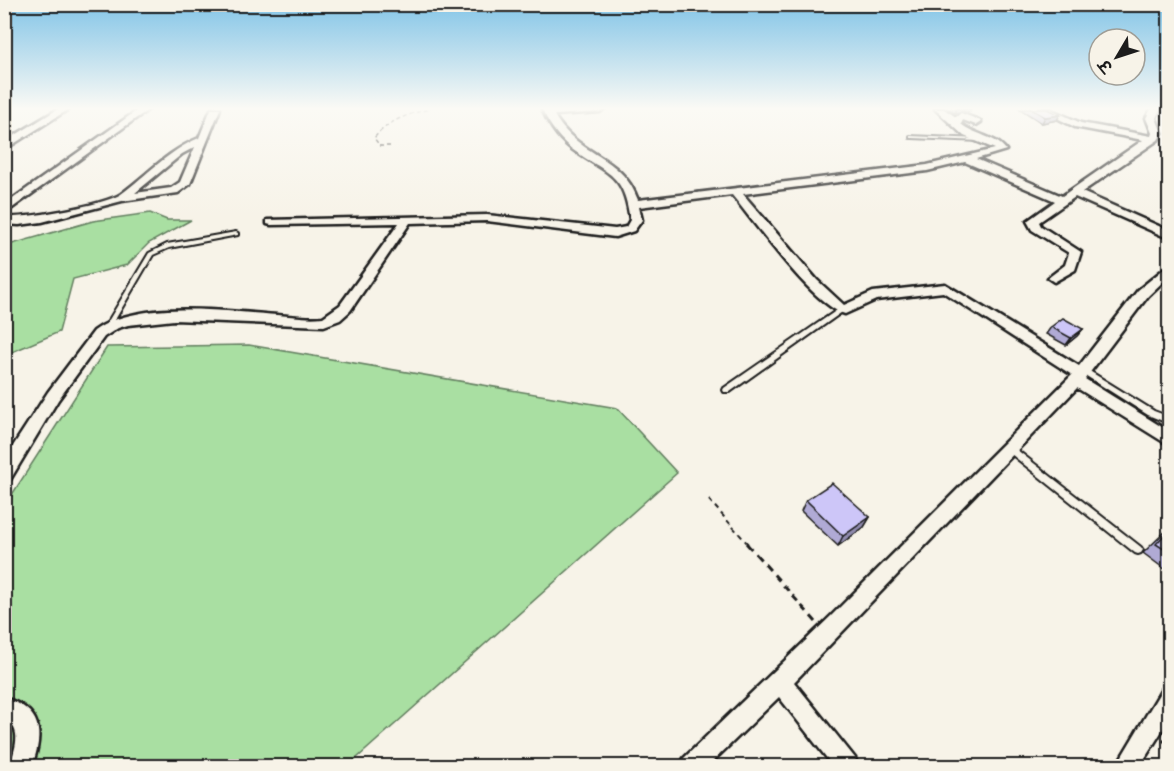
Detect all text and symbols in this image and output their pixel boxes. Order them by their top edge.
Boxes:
north arrow [1087,27,1147,87]
text: उ [1093,54,1119,79]

